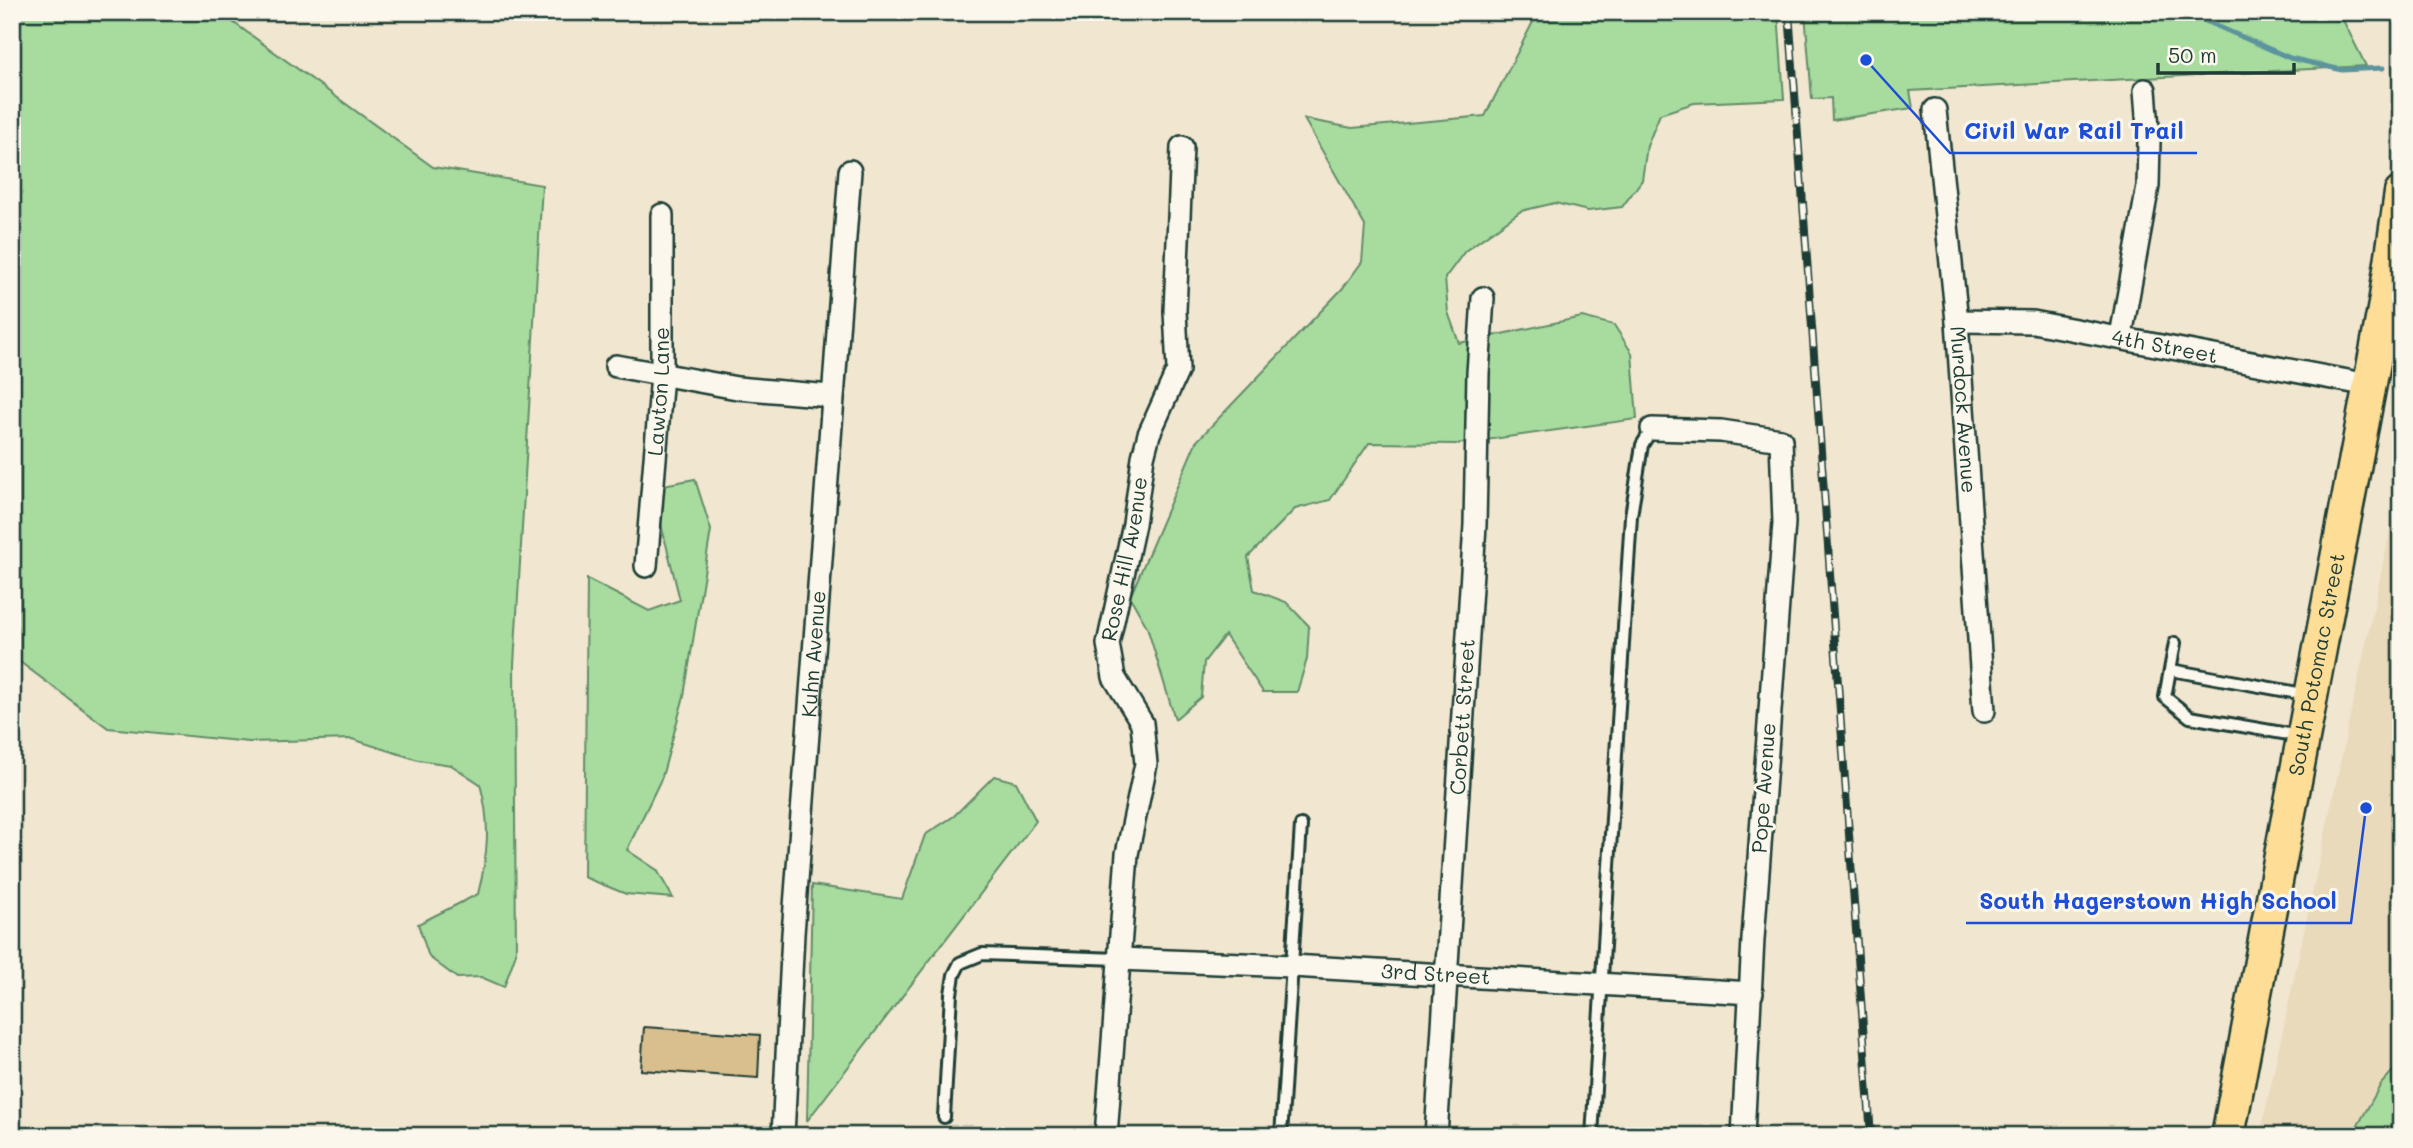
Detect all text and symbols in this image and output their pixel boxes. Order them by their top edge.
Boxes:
scale bar [2158,32,2294,76]
text: 50 m [2168,41,2217,68]
callout: Civil War Rail Trail [1950,109,2197,153]
text: Civil War Rail Trail [1964,115,2184,145]
street label: 4th Street [2110,322,2220,368]
street label: Murdock Avenue [1945,325,1984,494]
street label: Lawton Lane [640,327,674,457]
street label: Rose Hill Avenue [1094,475,1152,644]
street label: South Potomac Street [2281,550,2350,778]
street label: Kuhn Avenue [794,590,831,718]
street label: Corbett Street [1443,638,1480,796]
street label: Pope Avenue [1744,722,1781,854]
callout: South Hagerstown High School [1966,879,2351,923]
text: South Hagerstown High School [1979,885,2337,915]
street label: 3rd Street [1380,956,1491,990]

